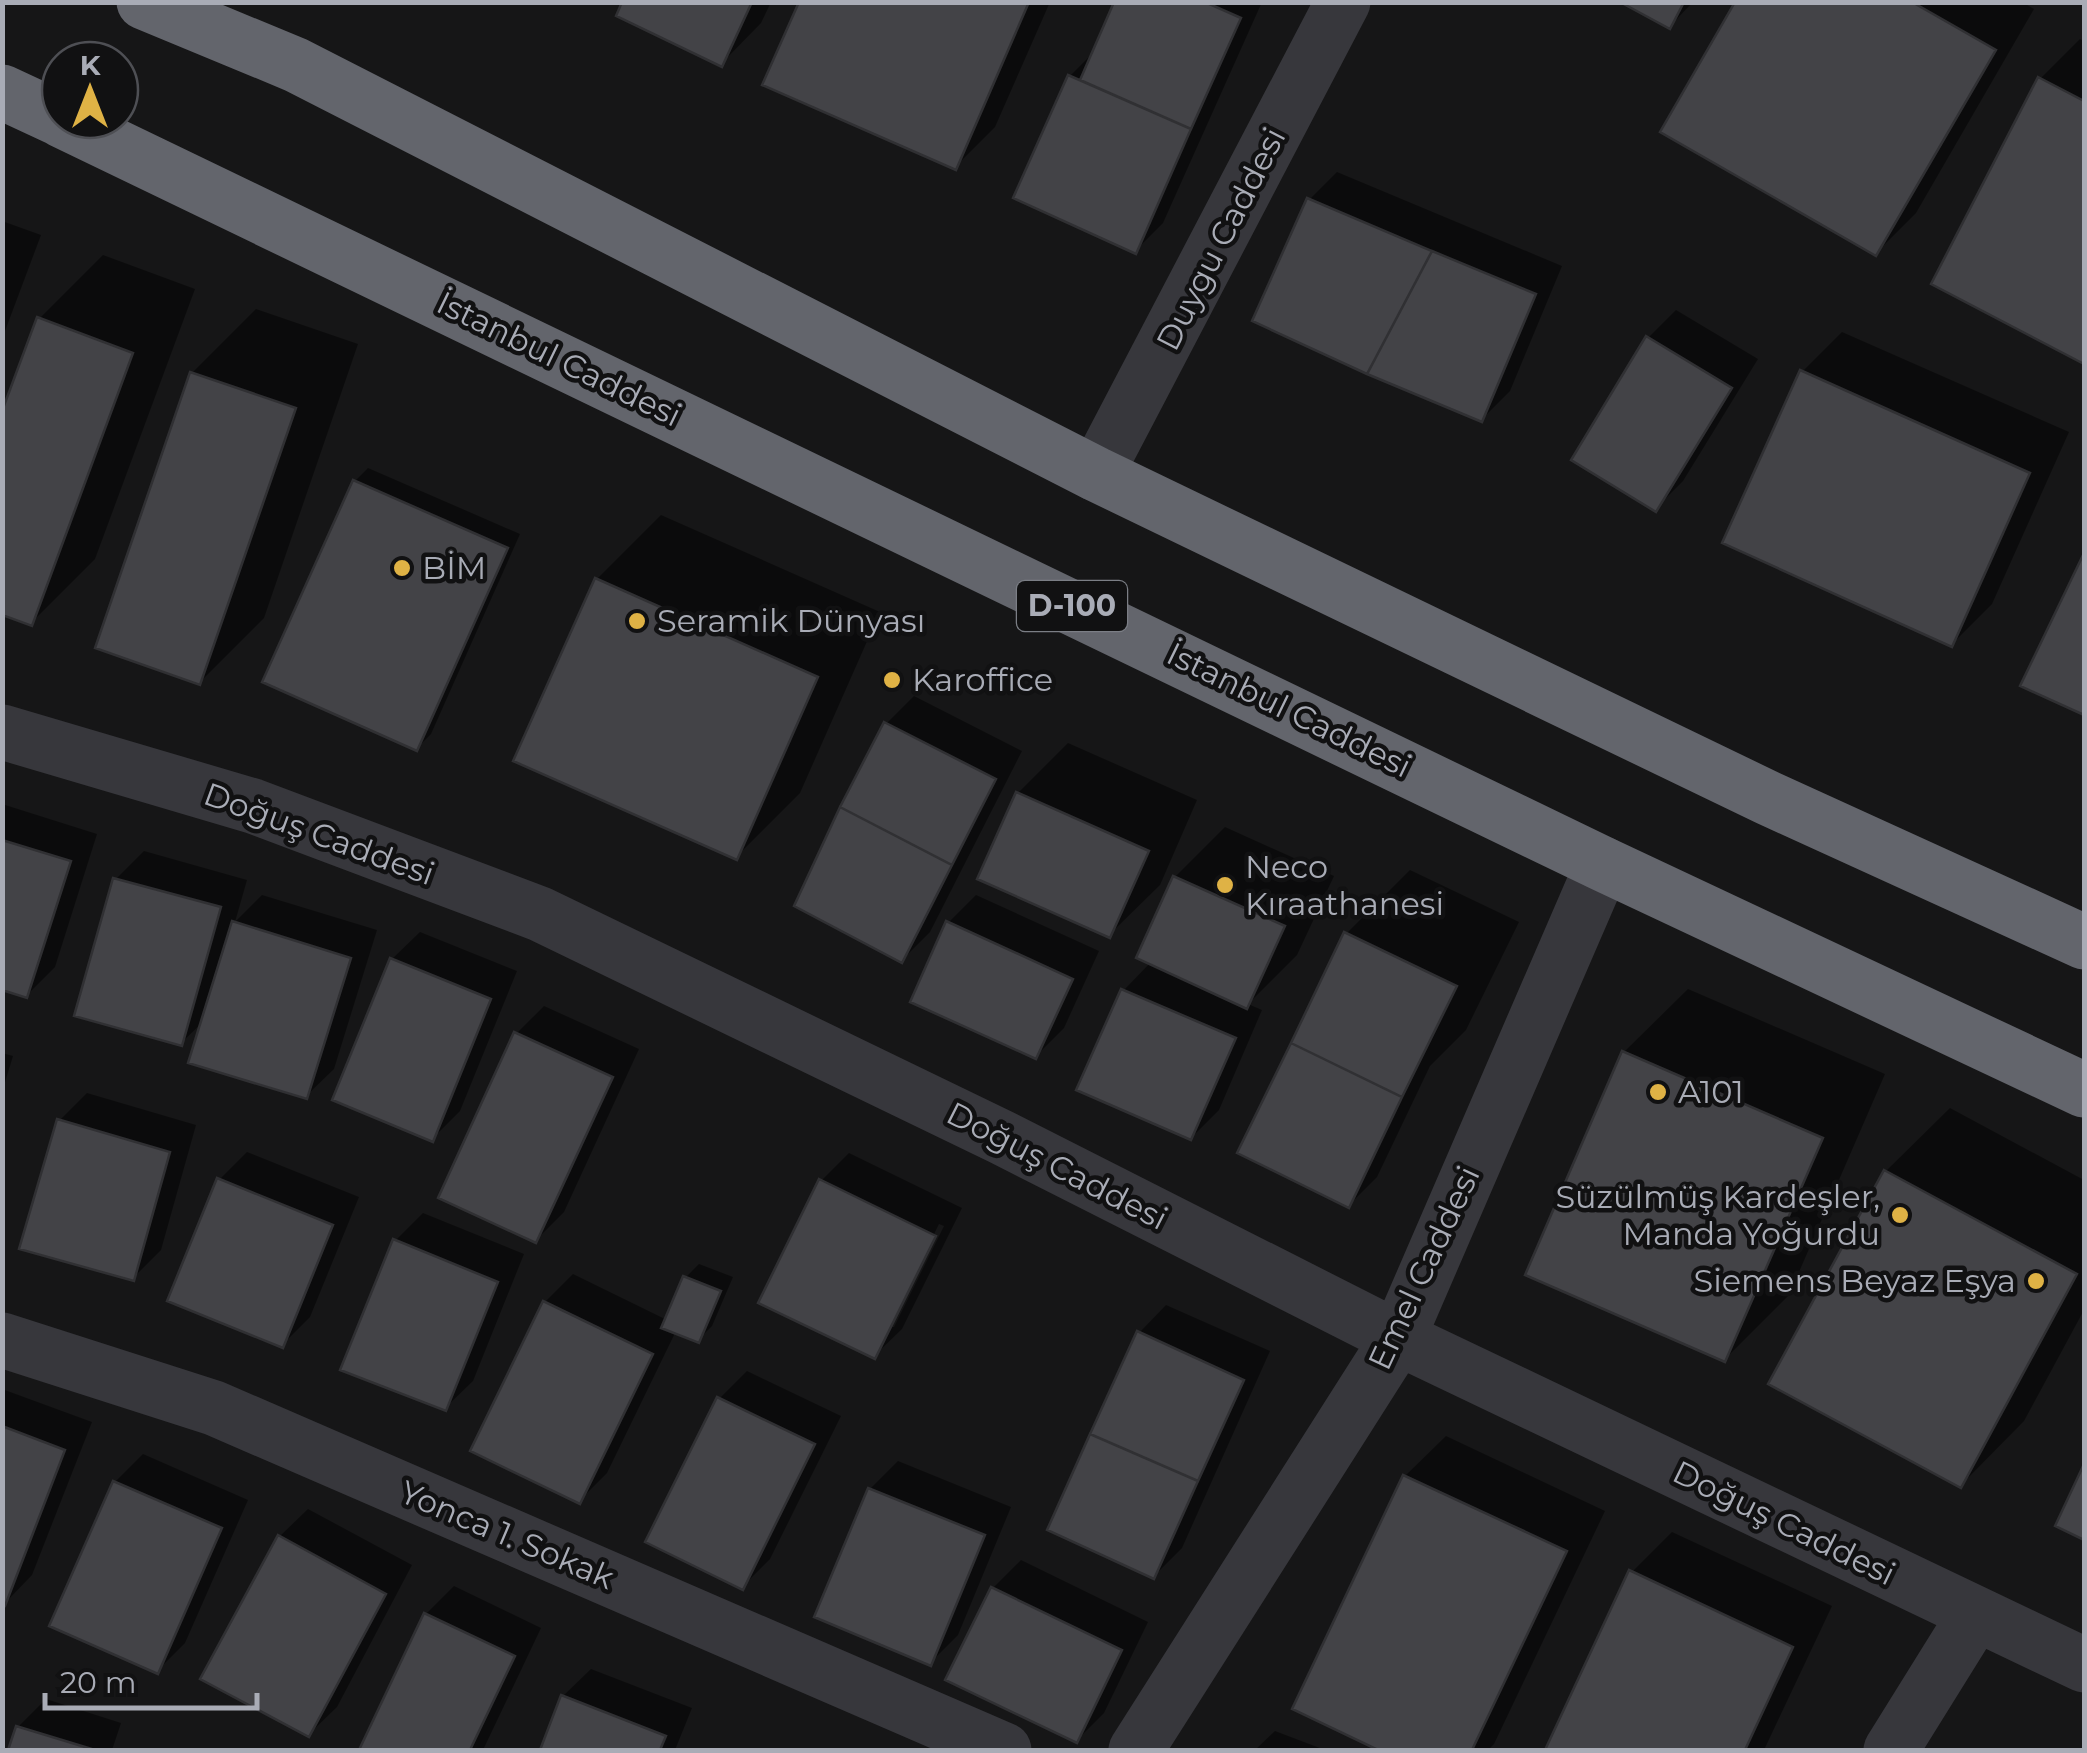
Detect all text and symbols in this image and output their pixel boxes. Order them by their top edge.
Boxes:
north arrow [40,40,140,140]
text: K [80,48,102,82]
street label: Duygu Caddesi [1148,121,1293,357]
street label: İstanbul Caddesi [431,283,688,435]
place label: BİM [422,548,486,587]
marker: BİM [391,557,413,579]
road number: D-100 [1017,581,1127,631]
place label: Seramik Dünyası [657,601,925,640]
marker: Seramik Dünyası [626,610,648,632]
street label: İstanbul Caddesi [1161,634,1418,786]
place label: Karoffice [912,660,1053,699]
marker: Karoffice [881,669,903,691]
street label: Doğuş Caddesi [199,774,440,893]
place label: Neco Kıraathanesi [1245,847,1444,923]
marker: Neco Kıraathanesi [1214,874,1236,896]
place label: A101 [1678,1072,1744,1111]
marker: A101 [1647,1081,1669,1103]
street label: Doğuş Caddesi [940,1093,1174,1238]
street label: Emel Caddesi [1359,1160,1488,1376]
place label: Süzülmüş Kardeşler, Manda Yoğurdu [1555,1177,1880,1253]
marker: Süzülmüş Kardeşler, Manda Yoğurdu [1889,1204,1911,1226]
place label: Siemens Beyaz Eşya [1694,1261,2016,1300]
marker: Siemens Beyaz Eşya [2025,1270,2047,1292]
street label: Doğuş Caddesi [1667,1452,1902,1593]
street label: Yonca 1. Sokak [394,1472,620,1597]
scale bar [45,1648,258,1710]
text: 20 m [60,1664,137,1701]

